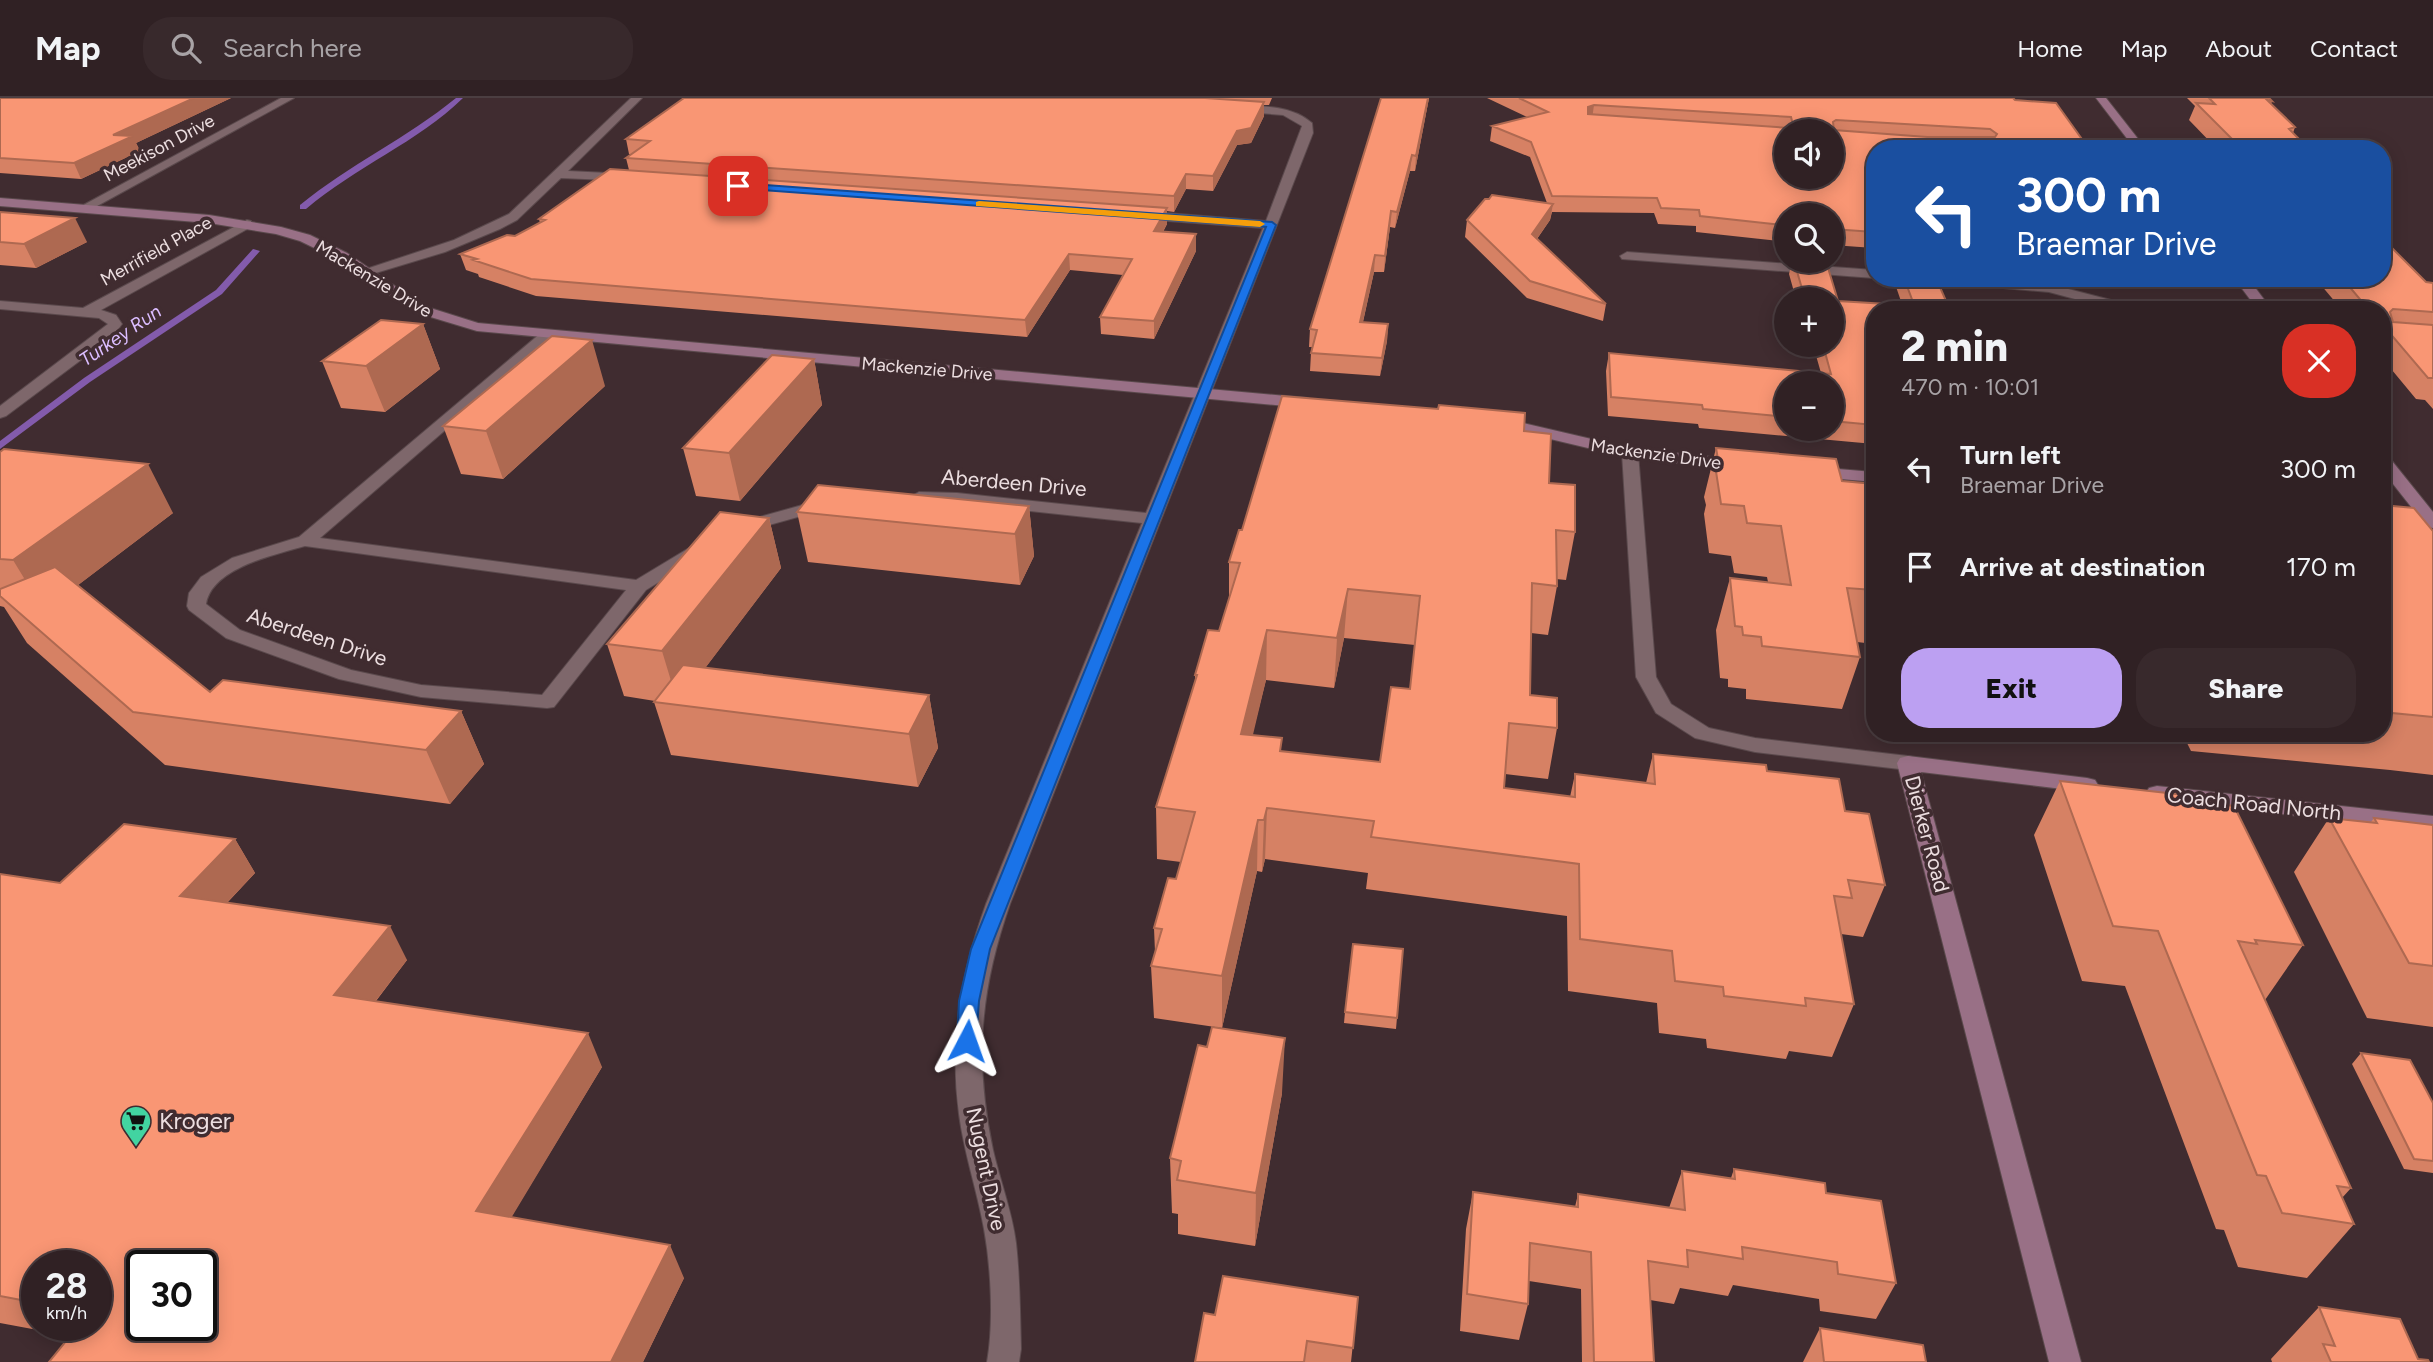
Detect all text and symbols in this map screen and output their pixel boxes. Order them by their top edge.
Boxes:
search box [143,17,633,80]
text: Map [35,29,101,68]
icon: search [167,29,205,67]
text: Search here [223,32,362,64]
text: Home [2017,34,2083,63]
text: Map [2121,34,2167,63]
text: About [2205,34,2272,63]
text: Contact [2310,34,2398,63]
street label: Meekison Drive [100,109,218,187]
map controls [1774,119,1844,441]
button: sound [1774,119,1844,189]
pin [708,156,768,216]
text: 300 m [2016,165,2161,224]
icon: arrive [719,167,757,205]
icon: left [1901,168,1992,259]
button: search [1774,203,1844,273]
street label: Merrifield Place [96,211,216,291]
text: Braemar Drive [2016,225,2216,263]
street label: Mackenzie Drive [312,236,436,322]
button: + [1774,287,1844,357]
water label: Turkey Run [75,299,166,371]
text: 2 min [1901,321,2008,372]
button: close [2282,324,2356,398]
street label: Mackenzie Drive [861,352,994,386]
button: − [1774,371,1844,441]
text: 470 m · 10:01 [1901,373,2039,401]
street label: Mackenzie Drive [1589,434,1723,474]
text: Turn left [1960,439,2061,471]
icon: left [1901,450,1939,488]
text: 300 m [2280,453,2356,485]
street label: Aberdeen Drive [940,464,1088,501]
text: Braemar Drive [1960,471,2104,499]
icon: arrive [1901,548,1939,586]
text: Arrive at destination [1960,551,2205,583]
text: 170 m [2286,551,2356,583]
street label: Aberdeen Drive [244,602,390,671]
button: Exit [1901,648,2122,728]
button: Share [2136,648,2356,728]
street label: Dierker Road [1900,773,1955,895]
street label: Coach Road North [2166,782,2342,825]
position arrow [930,1004,1004,1078]
supermarket icon: Kroger [119,1104,153,1148]
street label: Nugent Drive [961,1105,1012,1233]
place label: Kroger [159,1106,231,1135]
speed limit sign: 30 [126,1250,217,1341]
text: 28 [46,1265,87,1307]
text: km/h [46,1302,87,1324]

